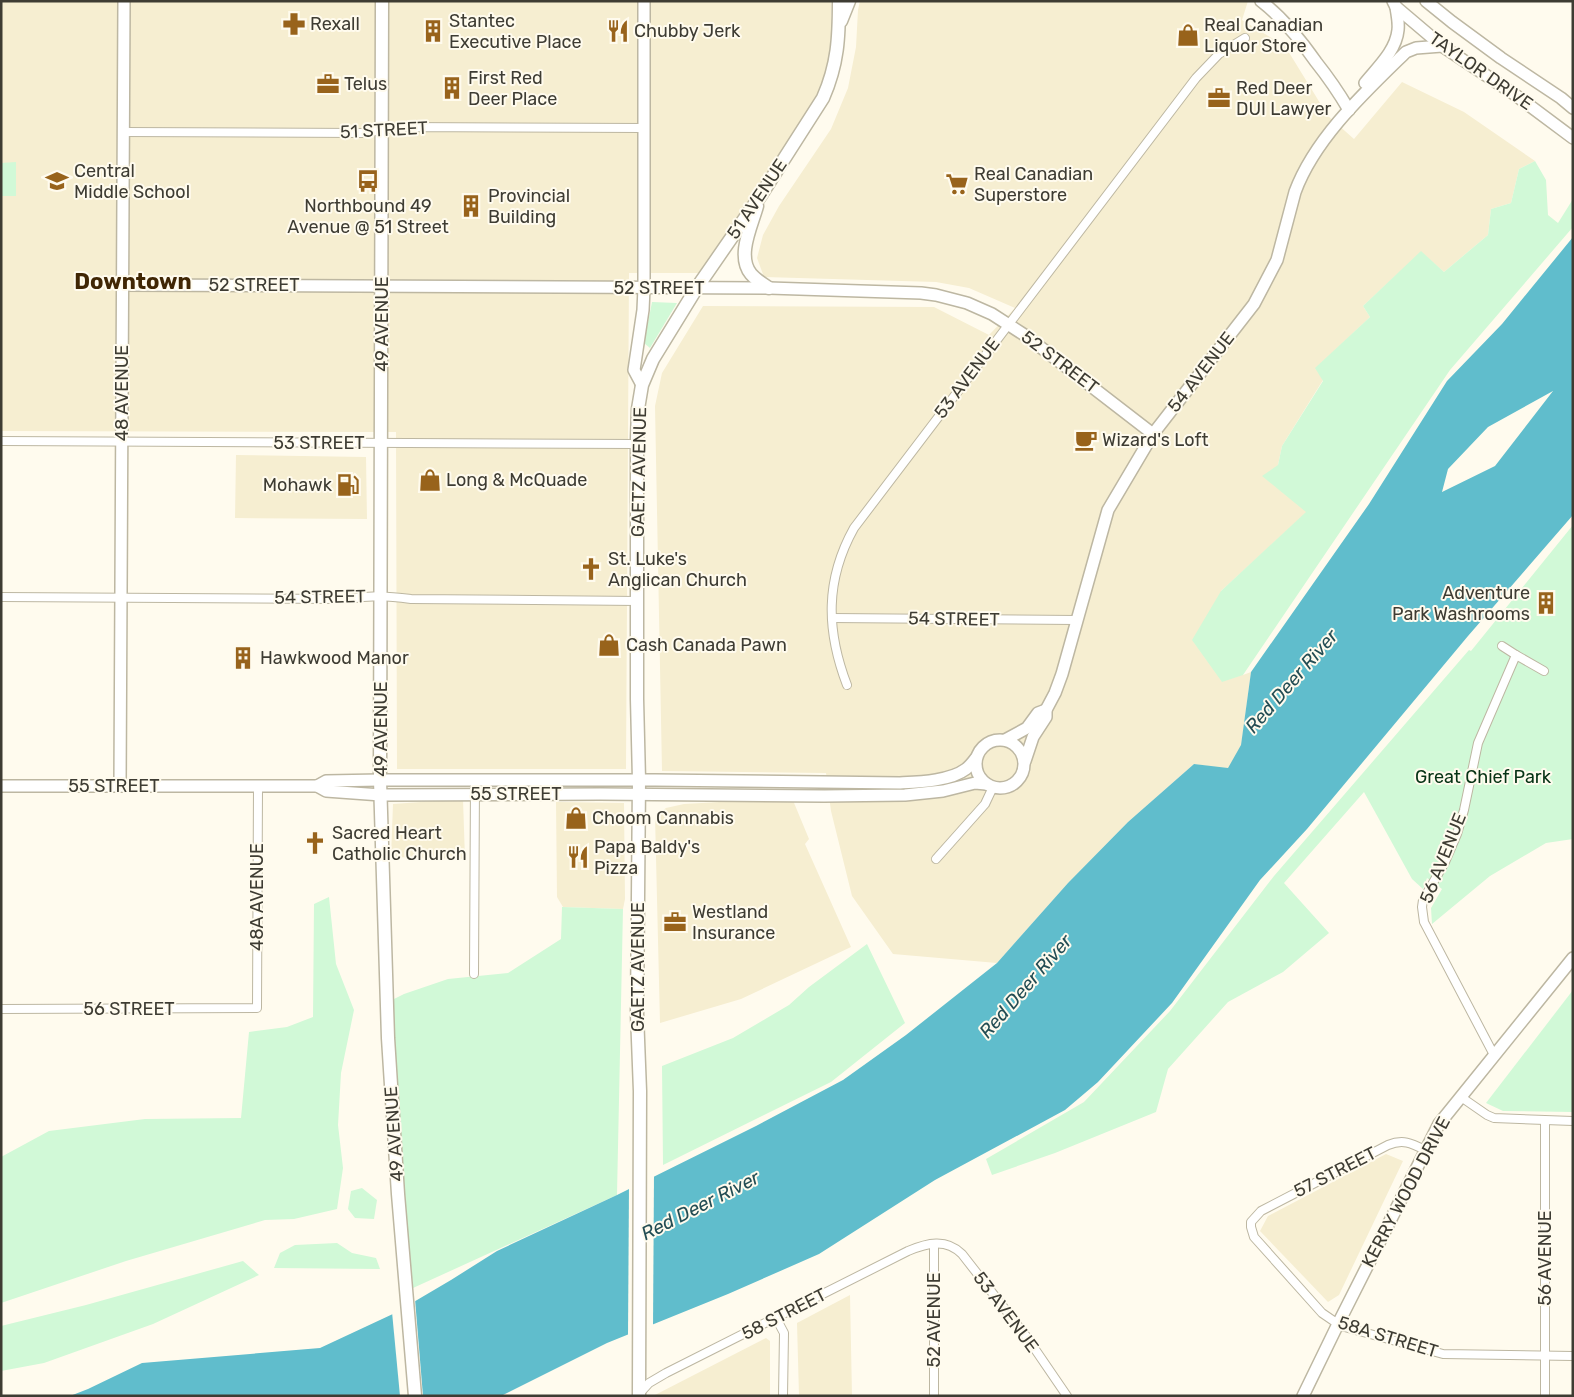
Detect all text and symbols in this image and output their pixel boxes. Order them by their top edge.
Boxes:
place label: Stantec Executive Place [449,10,582,53]
pharmacy icon: Rexall [281,11,307,37]
place label: Rexall [310,13,360,35]
place label: Real Canadian Liquor Store [1204,14,1323,57]
building icon: Stantec Executive Place [420,18,446,44]
restaurant icon: Chubby Jerk [605,18,631,44]
place label: Chubby Jerk [634,20,741,42]
shop icon: Real Canadian Liquor Store [1175,22,1201,48]
street label: TAYLOR DRIVE [1425,27,1537,115]
place label: First Red Deer Place [468,67,557,110]
office icon: Telus [315,71,341,97]
place label: Telus [344,73,387,95]
building icon: First Red Deer Place [439,75,465,101]
place label: Red Deer DUI Lawyer [1236,77,1332,120]
office icon: Red Deer DUI Lawyer [1206,85,1232,111]
street label: 51 STREET [339,117,429,143]
street label: 51 AVENUE [722,155,792,243]
place label: Central Middle School [74,160,190,203]
place label: Real Canadian Superstore [974,163,1093,206]
school or university icon: Central Middle School [44,168,70,194]
bus stop icon: Northbound 49 Avenue @ 51 Street [355,168,381,194]
supermarket icon: Real Canadian Superstore [944,171,970,197]
place label: Provincial Building [488,185,570,228]
building icon: Provincial Building [458,193,484,219]
place label: Northbound 49 Avenue @ 51 Street [287,195,449,238]
district label: Downtown [74,268,192,295]
street label: 52 STREET [208,274,300,296]
street label: 49 AVENUE [371,276,393,372]
street label: 52 STREET [613,277,705,299]
street label: 52 STREET [1017,326,1103,398]
street label: 54 AVENUE [1163,328,1239,416]
street label: 53 AVENUE [930,333,1004,423]
street label: 48 AVENUE [111,345,133,441]
street label: GAETZ AVENUE [627,407,651,537]
cafe icon: Wizard's Loft [1073,427,1099,453]
place label: Wizard's Loft [1102,429,1209,451]
street label: 53 STREET [273,432,365,454]
shop icon: Long & McQuade [417,467,443,493]
place label: Long & McQuade [446,469,587,491]
fuel station icon: Mohawk [335,472,361,498]
place label: Mohawk [263,474,333,496]
place label: St. Luke's Anglican Church [608,548,747,591]
church icon: St. Luke's Anglican Church [578,556,604,582]
place label: Adventure Park Washrooms [1392,582,1530,625]
street label: 54 STREET [274,585,366,609]
building icon: Adventure Park Washrooms [1533,590,1559,616]
street label: 54 STREET [908,607,1000,631]
water label: Red Deer River [1240,624,1343,738]
shop icon: Cash Canada Pawn [596,632,622,658]
place label: Cash Canada Pawn [626,634,787,656]
building icon: Hawkwood Manor [230,645,256,671]
place label: Hawkwood Manor [260,647,409,669]
street label: 49 AVENUE [370,681,392,777]
park label: Great Chief Park [1415,766,1552,788]
street label: 55 STREET [68,775,160,797]
street label: 55 STREET [470,783,562,805]
shop icon: Choom Cannabis [563,805,589,831]
place label: Choom Cannabis [592,807,734,829]
street label: 56 AVENUE [1415,810,1471,906]
place label: Sacred Heart Catholic Church [332,822,467,865]
church icon: Sacred Heart Catholic Church [302,830,328,856]
place label: Papa Baldy's Pizza [594,836,700,879]
street label: 48A AVENUE [246,843,268,951]
restaurant icon: Papa Baldy's Pizza [565,844,591,870]
place label: Westland Insurance [692,901,775,944]
street label: GAETZ AVENUE [627,902,649,1032]
office icon: Westland Insurance [662,909,688,935]
water label: Red Deer River [974,929,1077,1043]
street label: 56 STREET [83,998,175,1020]
street label: 49 AVENUE [380,1086,408,1182]
street label: KERRY WOOD DRIVE [1357,1113,1455,1271]
street label: 57 STREET [1290,1142,1380,1202]
water label: Red Deer River [637,1165,764,1245]
street label: 56 AVENUE [1534,1210,1556,1306]
street label: 53 AVENUE [969,1267,1043,1357]
street label: 52 AVENUE [923,1272,945,1368]
street label: 58 STREET [738,1283,830,1345]
street label: 58A STREET [1335,1311,1441,1363]

